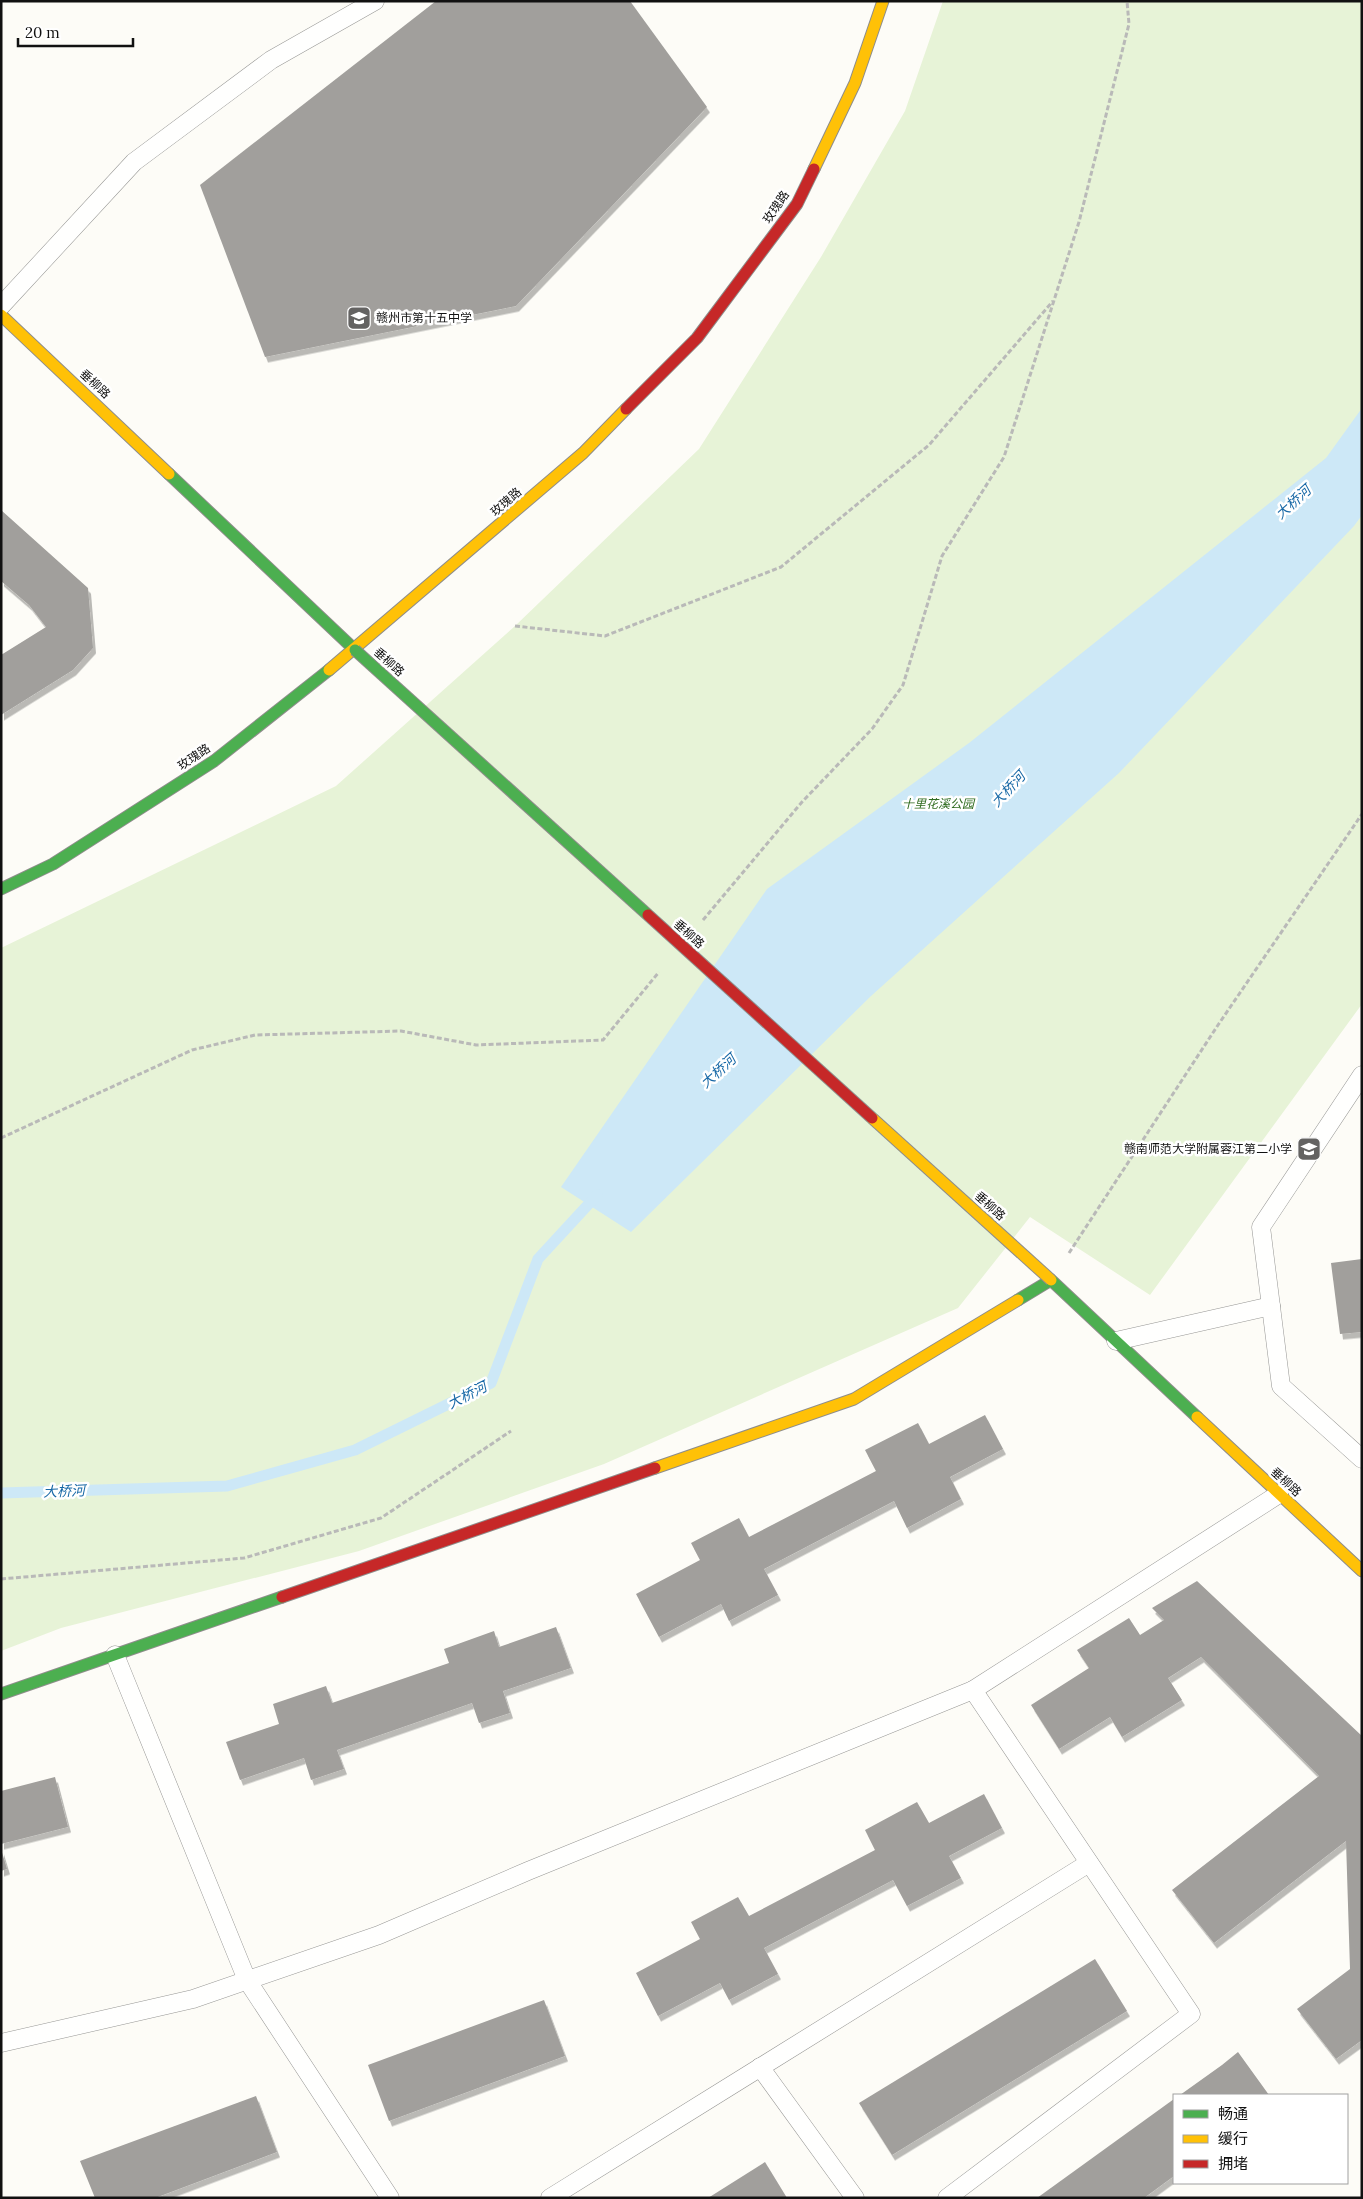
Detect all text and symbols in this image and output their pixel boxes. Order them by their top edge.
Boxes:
scale bar [18,15,132,47]
text: 20 m [25,23,60,42]
street label: 玫瑰路 [759,188,792,226]
school or university icon: 赣州市第十五中学 [346,305,372,331]
place label: 赣州市第十五中学 [376,310,472,325]
street label: 垂柳路 [77,366,114,401]
water label: 大桥河 [1271,479,1317,523]
street label: 玫瑰路 [487,484,524,519]
street label: 垂柳路 [371,644,408,679]
street label: 玫瑰路 [175,740,213,773]
water label: 大桥河 [987,765,1031,810]
park label: 十里花溪公园 [902,796,976,811]
street label: 垂柳路 [671,916,708,951]
water label: 大桥河 [696,1048,742,1092]
school or university icon: 赣南师范大学附属蓉江第二小学 [1296,1136,1322,1162]
place label: 赣南师范大学附属蓉江第二小学 [1124,1141,1292,1156]
street label: 垂柳路 [972,1188,1009,1223]
water label: 大桥河 [444,1376,492,1413]
street label: 垂柳路 [1268,1464,1305,1499]
water label: 大桥河 [43,1481,88,1501]
legend [1173,2094,1348,2184]
text: 畅通 [1218,2104,1248,2123]
text: 缓行 [1218,2129,1248,2148]
text: 拥堵 [1218,2154,1248,2173]

